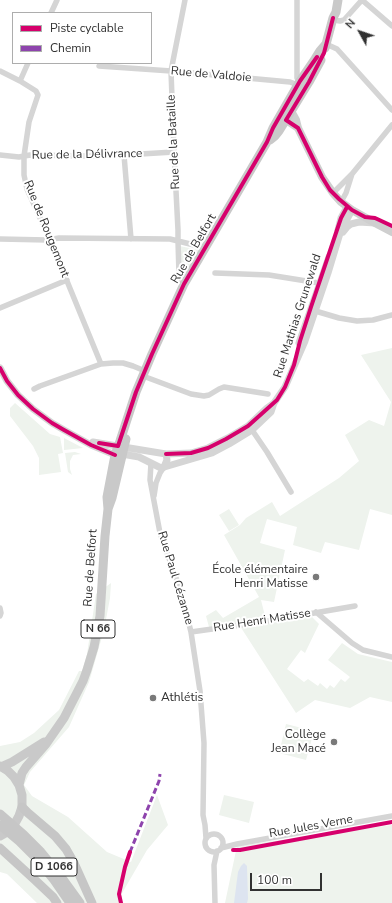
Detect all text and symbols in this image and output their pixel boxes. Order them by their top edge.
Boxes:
legend [12,12,152,64]
north arrow [340,12,380,52]
text: N [342,16,359,32]
text: Piste cyclable [50,20,124,36]
text: Chemin [50,40,91,56]
street label: Rue de Valdoie [170,64,252,86]
street label: Rue de la Bataille [164,94,184,190]
street label: Rue de la Délivrance [32,147,142,163]
street label: Rue de Rougemont [20,178,72,280]
street label: Rue de Belfort [168,212,220,286]
street label: Rue Mathias Grunewald [271,252,325,380]
street label: Rue de Belfort [81,529,101,607]
street label: Rue Paul Cézanne [154,529,196,627]
place label: École élémentaire Henri Matisse [212,563,308,591]
marker: École élémentaire Henri Matisse [311,572,321,582]
street label: Rue Henri Matisse [212,606,312,636]
road number: N 66 [81,620,115,638]
place label: Athlétis [161,691,203,705]
marker: Athlétis [148,693,158,703]
place label: Collège Jean Macé [271,728,326,756]
marker: Collège Jean Macé [329,737,339,747]
street label: Rue Jules Verne [268,813,354,841]
road number: D 1066 [31,858,77,876]
scale bar [252,865,324,891]
text: 100 m [257,872,292,888]

